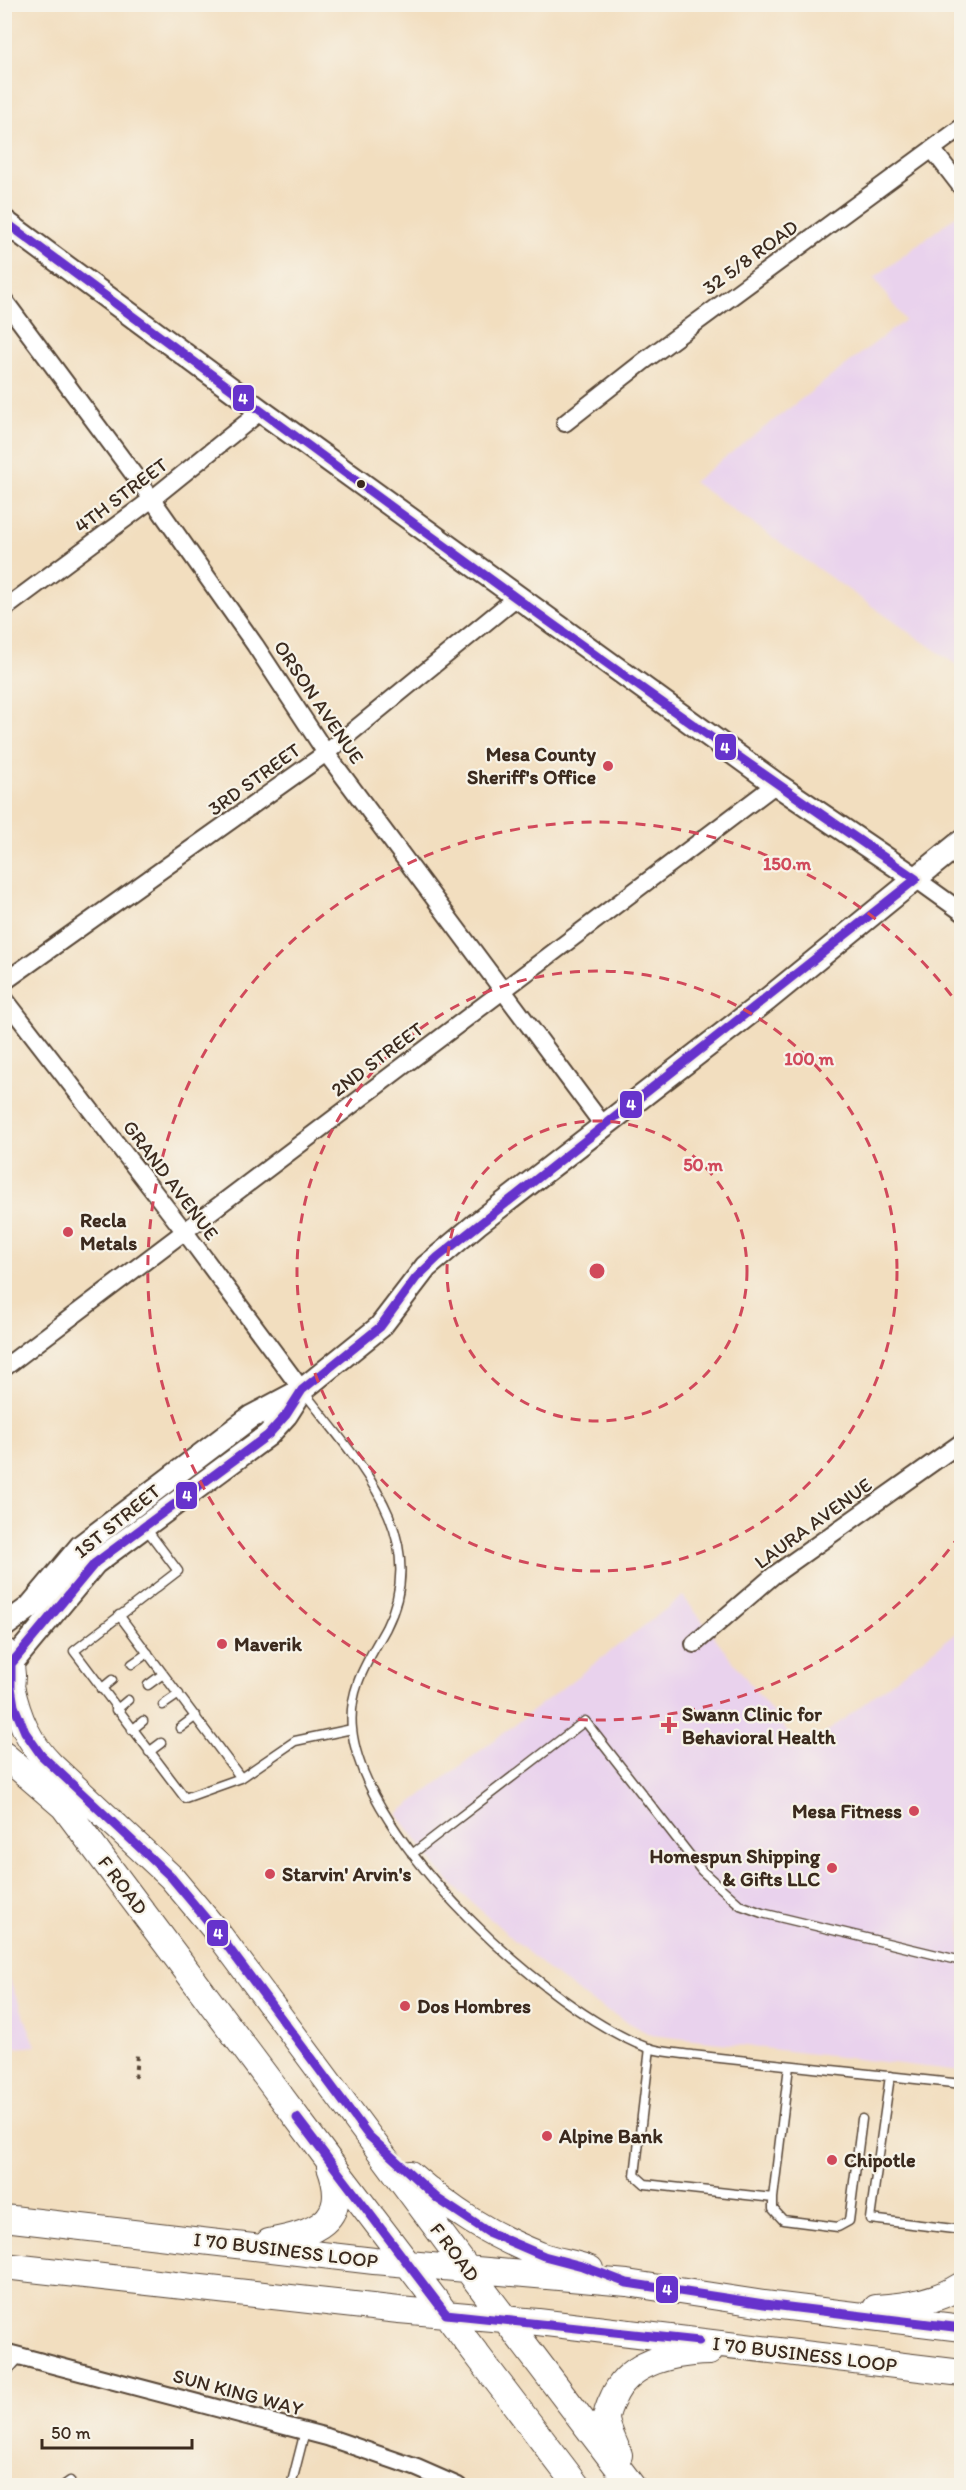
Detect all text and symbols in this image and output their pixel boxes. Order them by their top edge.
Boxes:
street label: 32 5/8 ROAD [698,214,802,300]
line badge: 4 [232,384,255,412]
text: 4 [238,389,248,408]
street label: 4TH STREET [70,452,172,538]
unlabelled marker [355,478,367,490]
street label: ORSON AVENUE [269,636,369,768]
line badge: 4 [714,733,737,761]
street label: 3RD STREET [203,737,305,821]
text: 4 [720,738,730,757]
place label: Mesa County Sheriff's Office [467,742,597,789]
marker: Mesa County Sheriff's Office [601,759,615,773]
text: 150 m [763,853,812,875]
street label: 2ND STREET [326,1016,428,1102]
text: 100 m [784,1048,835,1070]
line badge: 4 [619,1090,643,1119]
text: 4 [626,1095,636,1114]
street label: GRAND AVENUE [118,1115,224,1245]
text: 50 m [683,1154,724,1176]
place label: Recla Metals [80,1208,137,1255]
marker: Recla Metals [61,1225,75,1239]
centre of rings [587,1261,607,1281]
street label: LAURA AVENUE [750,1472,876,1574]
street label: 1ST STREET [69,1479,165,1563]
line badge: 4 [175,1481,198,1510]
text: 4 [182,1486,192,1505]
place label: Maverik [234,1632,302,1656]
marker: Maverik [215,1637,229,1651]
place label: Swann Clinic for Behavioral Health [682,1702,836,1749]
marker: Swann Clinic for Behavioral Health [660,1716,678,1734]
place label: Mesa Fitness [792,1799,902,1823]
marker: Mesa Fitness [907,1804,921,1818]
place label: Homespun Shipping & Gifts LLC [649,1844,821,1891]
street label: F ROAD [93,1851,153,1919]
marker: Homespun Shipping & Gifts LLC [825,1861,839,1875]
place label: Starvin' Arvin's [282,1862,411,1886]
marker: Starvin' Arvin's [263,1867,277,1881]
line badge: 4 [206,1919,229,1947]
text: 4 [213,1924,223,1943]
place label: Dos Hombres [417,1994,531,2018]
marker: Dos Hombres [398,1999,412,2013]
place label: Alpine Bank [558,2124,663,2149]
marker: Alpine Bank [540,2129,554,2143]
place label: Chipotle [844,2148,916,2173]
marker: Chipotle [825,2153,839,2167]
street label: F ROAD [425,2218,485,2286]
street label: I 70 BUSINESS LOOP [192,2227,380,2273]
line badge: 4 [655,2275,679,2304]
text: 4 [662,2280,672,2299]
street label: I 70 BUSINESS LOOP [711,2331,899,2377]
street label: SUN KING WAY [170,2363,306,2421]
scale bar [42,2412,192,2450]
text: 50 m [51,2422,91,2444]

